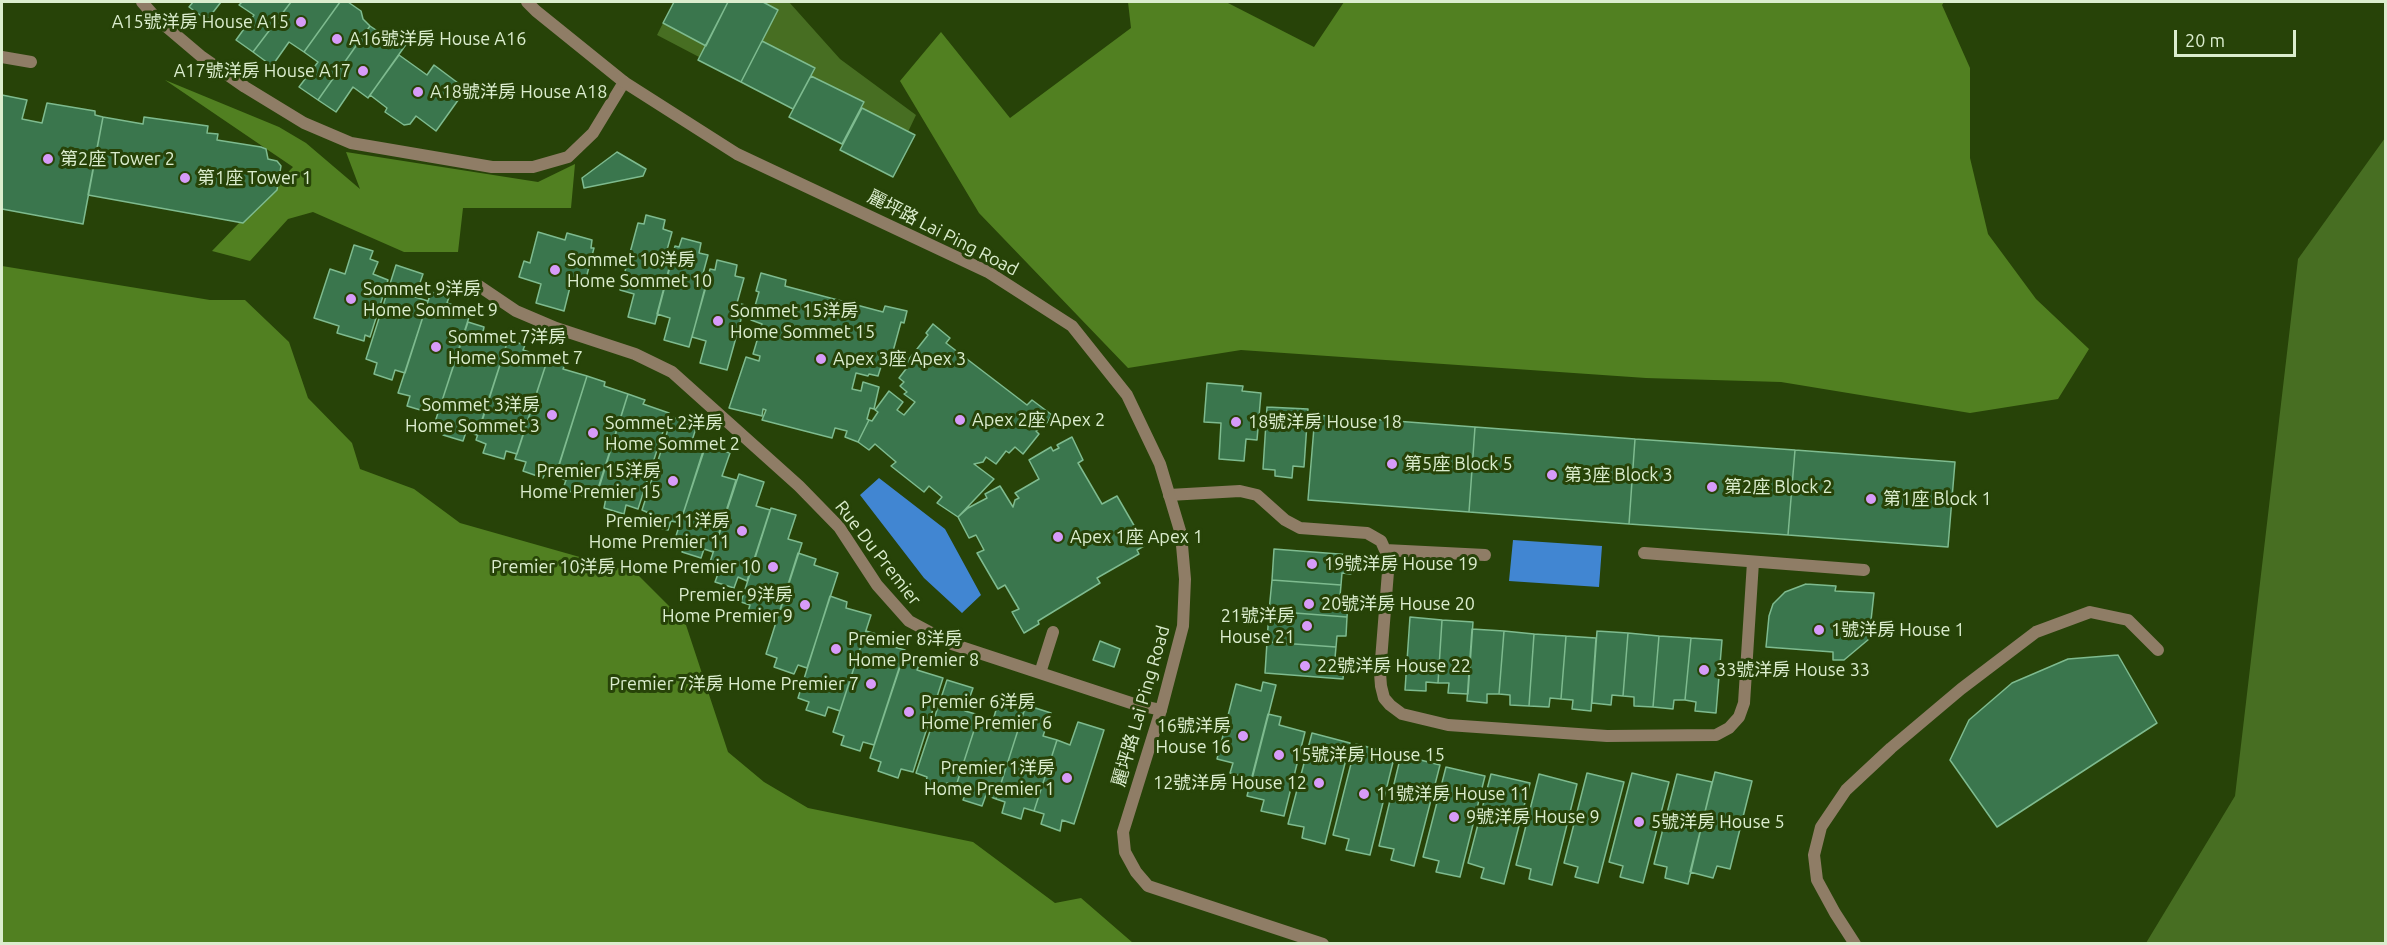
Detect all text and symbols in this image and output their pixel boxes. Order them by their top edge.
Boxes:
place label: A15號洋房 House A15 [112,11,289,33]
marker: A15號洋房 House A15 [294,15,308,29]
scale bar [2177,18,2298,56]
place label: A16號洋房 House A16 [349,28,526,50]
text: 20 m [2185,30,2225,50]
marker: A16號洋房 House A16 [330,32,344,46]
place label: A17號洋房 House A17 [174,60,351,82]
marker: A17號洋房 House A17 [356,64,370,78]
place label: A18號洋房 House A18 [430,81,607,103]
marker: A18號洋房 House A18 [411,85,425,99]
place label: 第2座 Tower 2 [60,148,175,170]
marker: 第2座 Tower 2 [41,152,55,166]
place label: 第1座 Tower 1 [197,167,312,189]
marker: 第1座 Tower 1 [178,171,192,185]
street label: 麗坪路 Lai Ping Road [864,186,1022,280]
place label: Sommet 10洋房 Home Sommet 10 [567,249,712,292]
marker: Sommet 10洋房 Home Sommet 10 [548,263,562,277]
place label: Sommet 9洋房 Home Sommet 9 [363,278,498,320]
marker: Sommet 9洋房 Home Sommet 9 [344,292,358,306]
place label: Sommet 15洋房 Home Sommet 15 [730,300,875,342]
marker: Sommet 15洋房 Home Sommet 15 [711,314,725,328]
place label: Sommet 7洋房 Home Sommet 7 [448,326,583,368]
marker: Sommet 7洋房 Home Sommet 7 [429,340,443,354]
place label: Apex 3座 Apex 3 [833,348,966,370]
marker: Apex 3座 Apex 3 [814,352,828,366]
place label: Sommet 3洋房 Home Sommet 3 [405,394,540,436]
marker: Sommet 3洋房 Home Sommet 3 [545,408,559,422]
place label: Apex 2座 Apex 2 [972,409,1105,431]
place label: 18號洋房 House 18 [1248,411,1402,433]
place label: Sommet 2洋房 Home Sommet 2 [605,412,740,454]
marker: Apex 2座 Apex 2 [953,413,967,427]
marker: 18號洋房 House 18 [1229,415,1243,429]
marker: Sommet 2洋房 Home Sommet 2 [586,426,600,440]
place label: 第5座 Block 5 [1404,453,1513,475]
marker: 第5座 Block 5 [1385,457,1399,471]
place label: Premier 15洋房 Home Premier 15 [520,460,661,502]
place label: 第3座 Block 3 [1564,464,1673,486]
marker: 第3座 Block 3 [1545,468,1559,482]
marker: Premier 15洋房 Home Premier 15 [666,474,680,488]
place label: 第2座 Block 2 [1724,476,1833,498]
marker: 第2座 Block 2 [1705,480,1719,494]
place label: 第1座 Block 1 [1883,488,1992,510]
marker: 第1座 Block 1 [1864,492,1878,506]
street label: Rue Du Premier [830,496,926,610]
place label: Premier 11洋房 Home Premier 11 [589,510,730,552]
marker: Premier 11洋房 Home Premier 11 [735,524,749,538]
place label: Apex 1座 Apex 1 [1070,526,1203,548]
marker: Apex 1座 Apex 1 [1051,530,1065,544]
place label: 19號洋房 House 19 [1324,553,1478,575]
place label: Premier 10洋房 Home Premier 10 [491,556,761,578]
marker: 19號洋房 House 19 [1305,557,1319,571]
marker: Premier 10洋房 Home Premier 10 [766,560,780,574]
place label: Premier 9洋房 Home Premier 9 [662,584,793,626]
place label: 20號洋房 House 20 [1321,593,1475,615]
marker: 20號洋房 House 20 [1302,597,1316,611]
marker: Premier 9洋房 Home Premier 9 [798,598,812,612]
place label: 21號洋房 House 21 [1219,605,1295,648]
marker: 21號洋房 House 21 [1300,619,1314,633]
place label: 1號洋房 House 1 [1831,619,1965,641]
street label: 麗坪路 Lai Ping Road [1108,623,1174,789]
marker: 1號洋房 House 1 [1812,623,1826,637]
place label: Premier 8洋房 Home Premier 8 [848,628,979,670]
marker: Premier 8洋房 Home Premier 8 [829,642,843,656]
place label: 22號洋房 House 22 [1317,655,1471,677]
marker: 22號洋房 House 22 [1298,659,1312,673]
place label: 33號洋房 House 33 [1716,659,1870,681]
marker: 33號洋房 House 33 [1697,663,1711,677]
place label: Premier 7洋房 Home Premier 7 [609,673,859,695]
marker: Premier 7洋房 Home Premier 7 [864,677,878,691]
place label: Premier 6洋房 Home Premier 6 [921,691,1052,734]
marker: Premier 6洋房 Home Premier 6 [902,705,916,719]
place label: 16號洋房 House 16 [1155,715,1231,758]
marker: 16號洋房 House 16 [1236,729,1250,743]
place label: 15號洋房 House 15 [1291,744,1445,766]
marker: 15號洋房 House 15 [1272,748,1286,762]
place label: Premier 1洋房 Home Premier 1 [924,757,1055,800]
marker: Premier 1洋房 Home Premier 1 [1060,771,1074,785]
place label: 12號洋房 House 12 [1153,772,1307,794]
marker: 12號洋房 House 12 [1312,776,1326,790]
place label: 11號洋房 House 11 [1376,783,1530,805]
marker: 11號洋房 House 11 [1357,787,1371,801]
place label: 9號洋房 House 9 [1466,806,1600,828]
marker: 9號洋房 House 9 [1447,810,1461,824]
place label: 5號洋房 House 5 [1651,811,1785,833]
marker: 5號洋房 House 5 [1632,815,1646,829]

